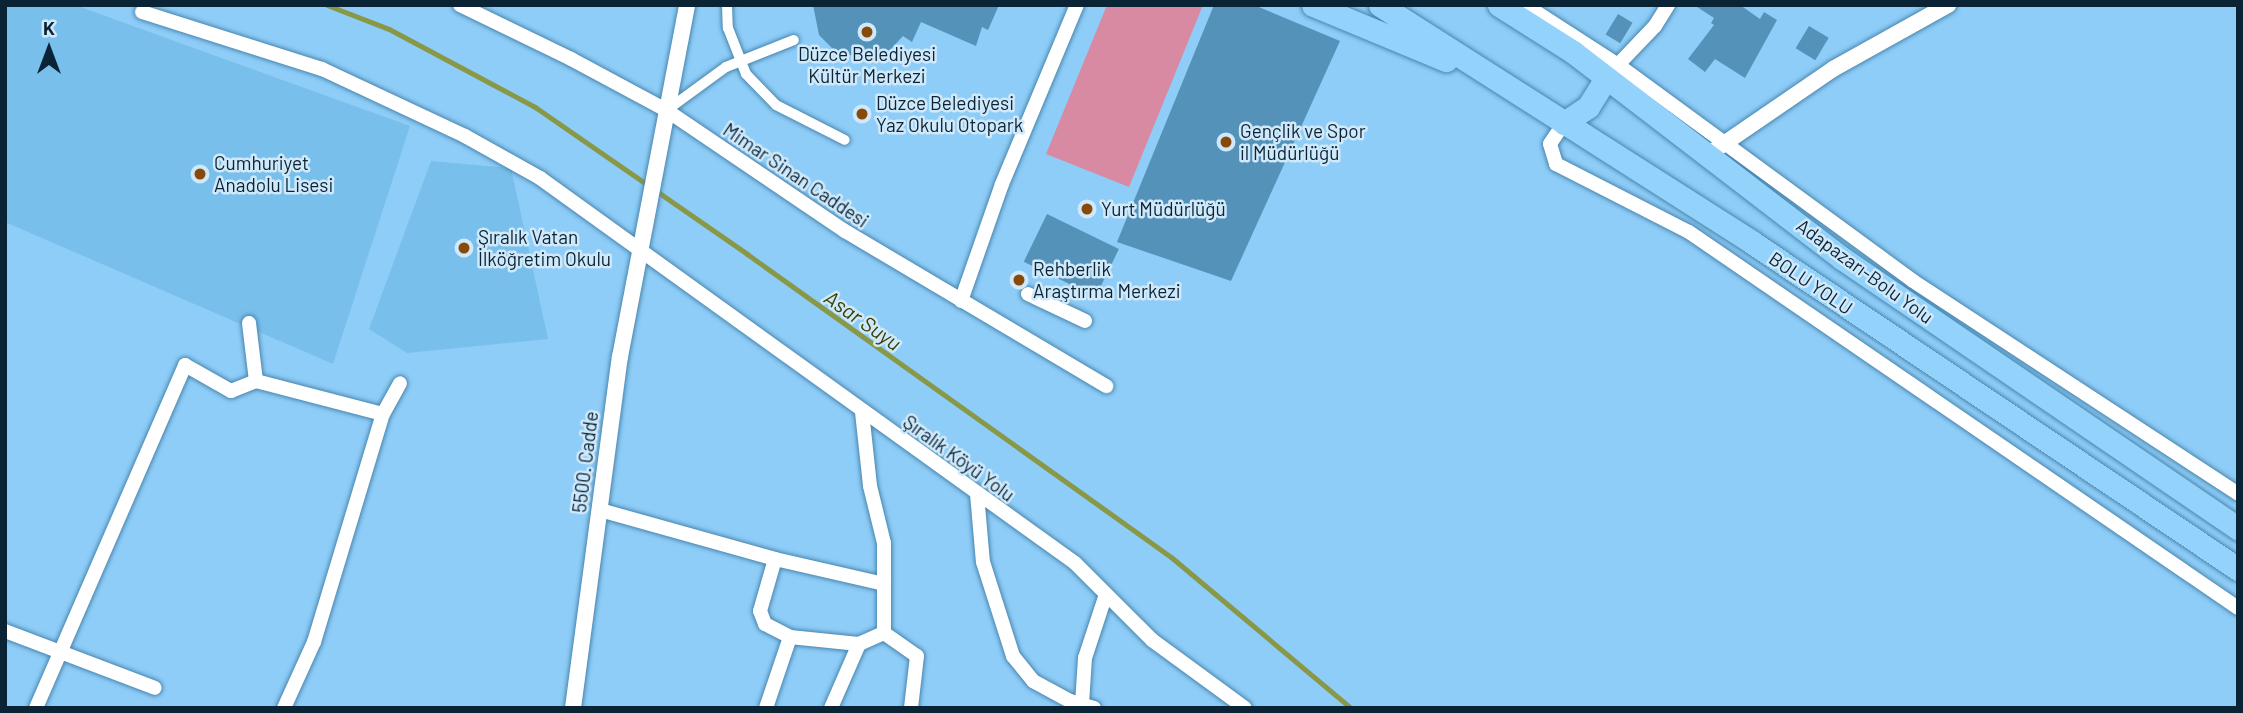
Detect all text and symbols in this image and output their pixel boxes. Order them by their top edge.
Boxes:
north arrow [14,14,84,84]
text: K [43,16,55,39]
marker: Düzce Belediyesi Kültür Merkezi [859,24,875,40]
place label: Düzce Belediyesi Kültür Merkezi [798,43,936,87]
place label: Düzce Belediyesi Yaz Okulu Otopark [876,92,1023,136]
marker: Düzce Belediyesi Yaz Okulu Otopark [854,106,870,122]
street label: Mimar Sinan Caddesi [719,118,873,232]
place label: Gençlik ve Spor il Müdürlüğü [1240,120,1366,164]
marker: Gençlik ve Spor il Müdürlüğü [1218,134,1234,150]
place label: Cumhuriyet Anadolu Lisesi [214,152,333,196]
marker: Cumhuriyet Anadolu Lisesi [192,166,208,182]
place label: Yurt Müdürlüğü [1101,198,1226,220]
marker: Yurt Müdürlüğü [1079,201,1095,217]
street label: Adapazarı-Bolu Yolu [1792,214,1938,328]
place label: Şıralık Vatan İlköğretim Okulu [478,226,611,270]
marker: Şıralık Vatan İlköğretim Okulu [456,240,472,256]
street label: BOLU YOLU [1765,247,1857,319]
place label: Rehberlik Araştırma Merkezi [1033,258,1181,302]
marker: Rehberlik Araştırma Merkezi [1011,272,1027,288]
water label: Asar Suyu [820,284,906,356]
street label: 5500. Cadde [567,410,603,514]
street label: Şıralık Köyü Yolu [899,410,1019,506]

